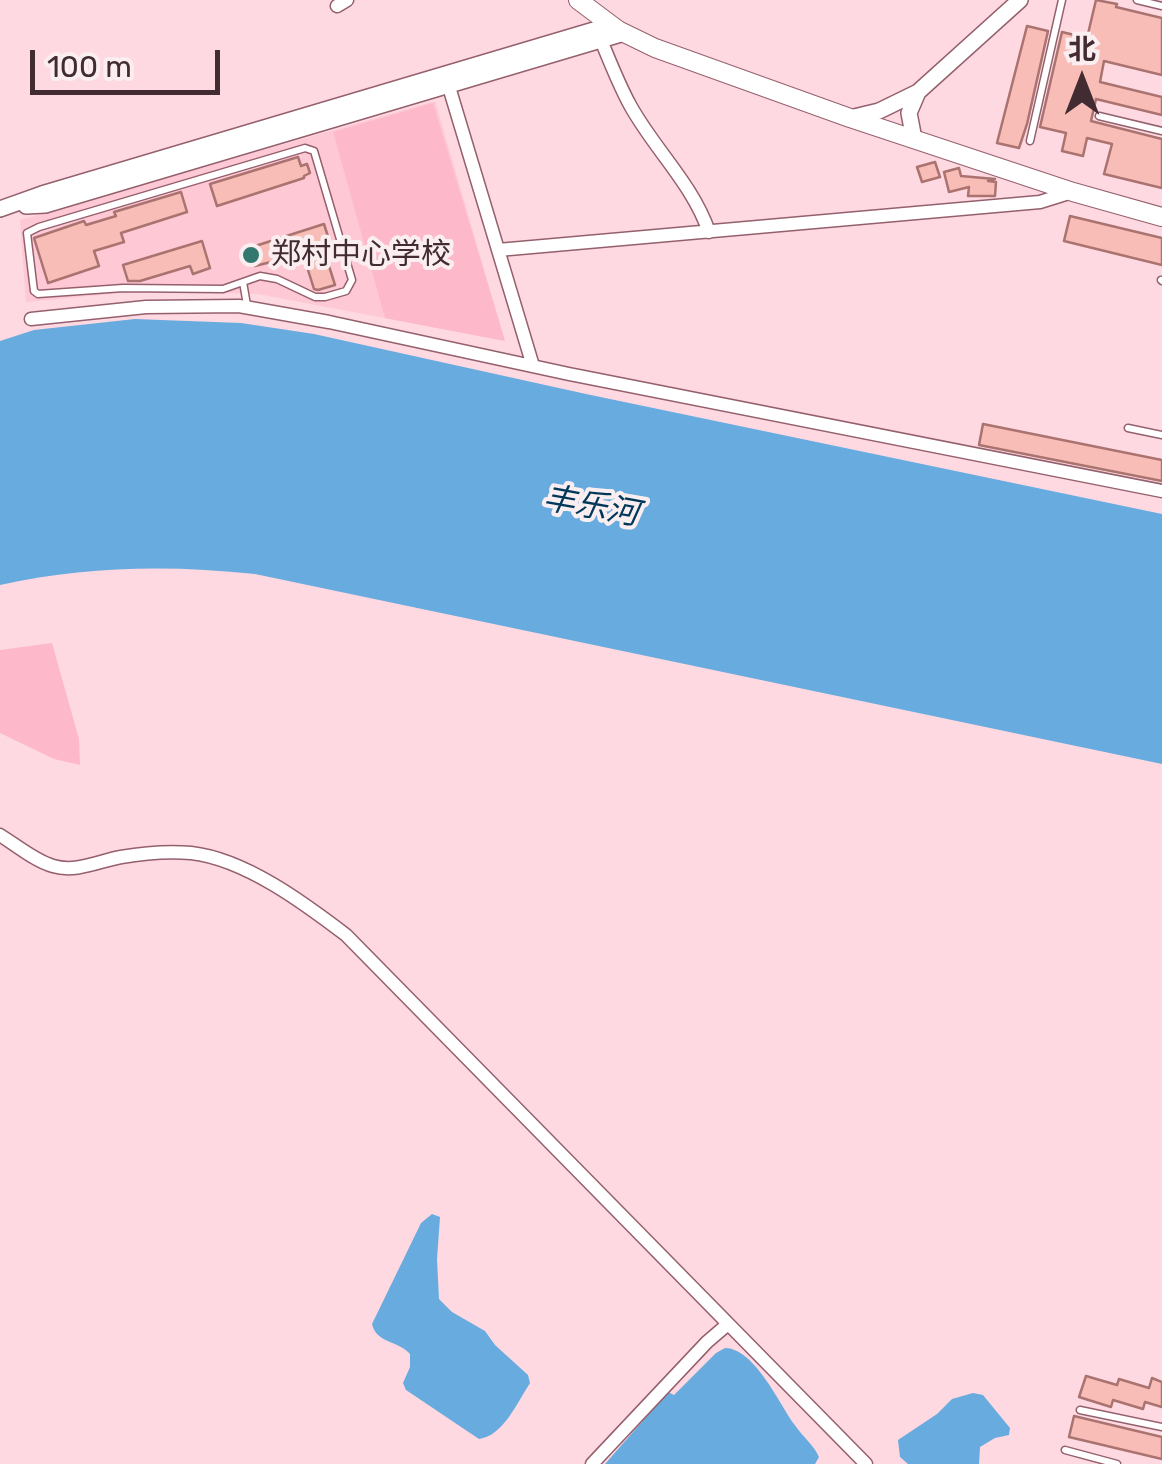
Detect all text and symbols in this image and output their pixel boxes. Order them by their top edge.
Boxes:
scale bar [35,30,225,92]
north arrow [1032,30,1132,130]
text: 北 [1068,33,1096,66]
text: 100 m [47,49,132,85]
place label: 郑村中心学校 [271,237,451,273]
marker: 郑村中心学校 [240,244,262,266]
water label: 丰乐河 [540,480,642,534]

